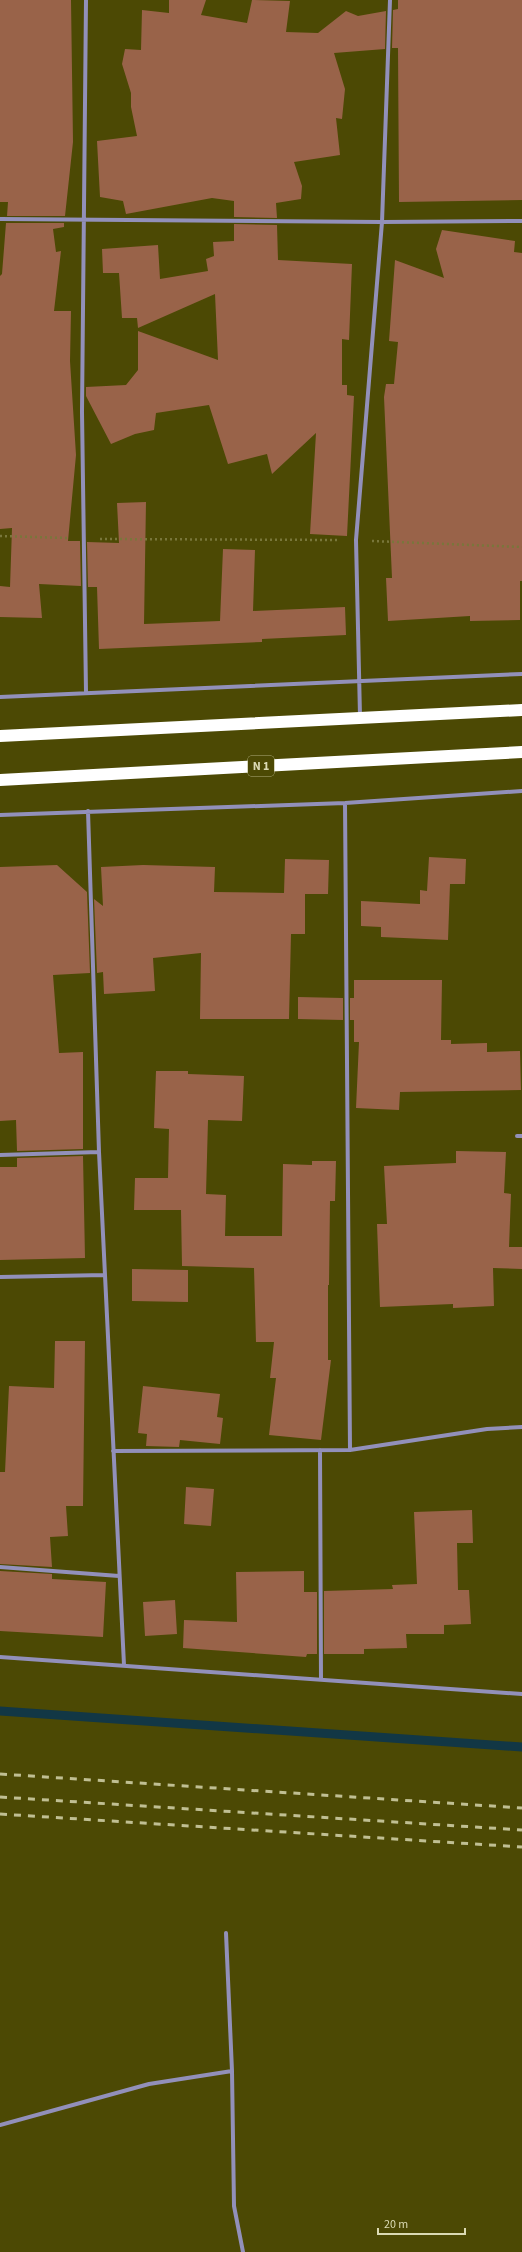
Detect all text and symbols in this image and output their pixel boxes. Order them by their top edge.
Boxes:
road number: N 1 [248,756,274,776]
scale bar [378,2210,465,2236]
text: 20 m [384,2216,408,2233]

